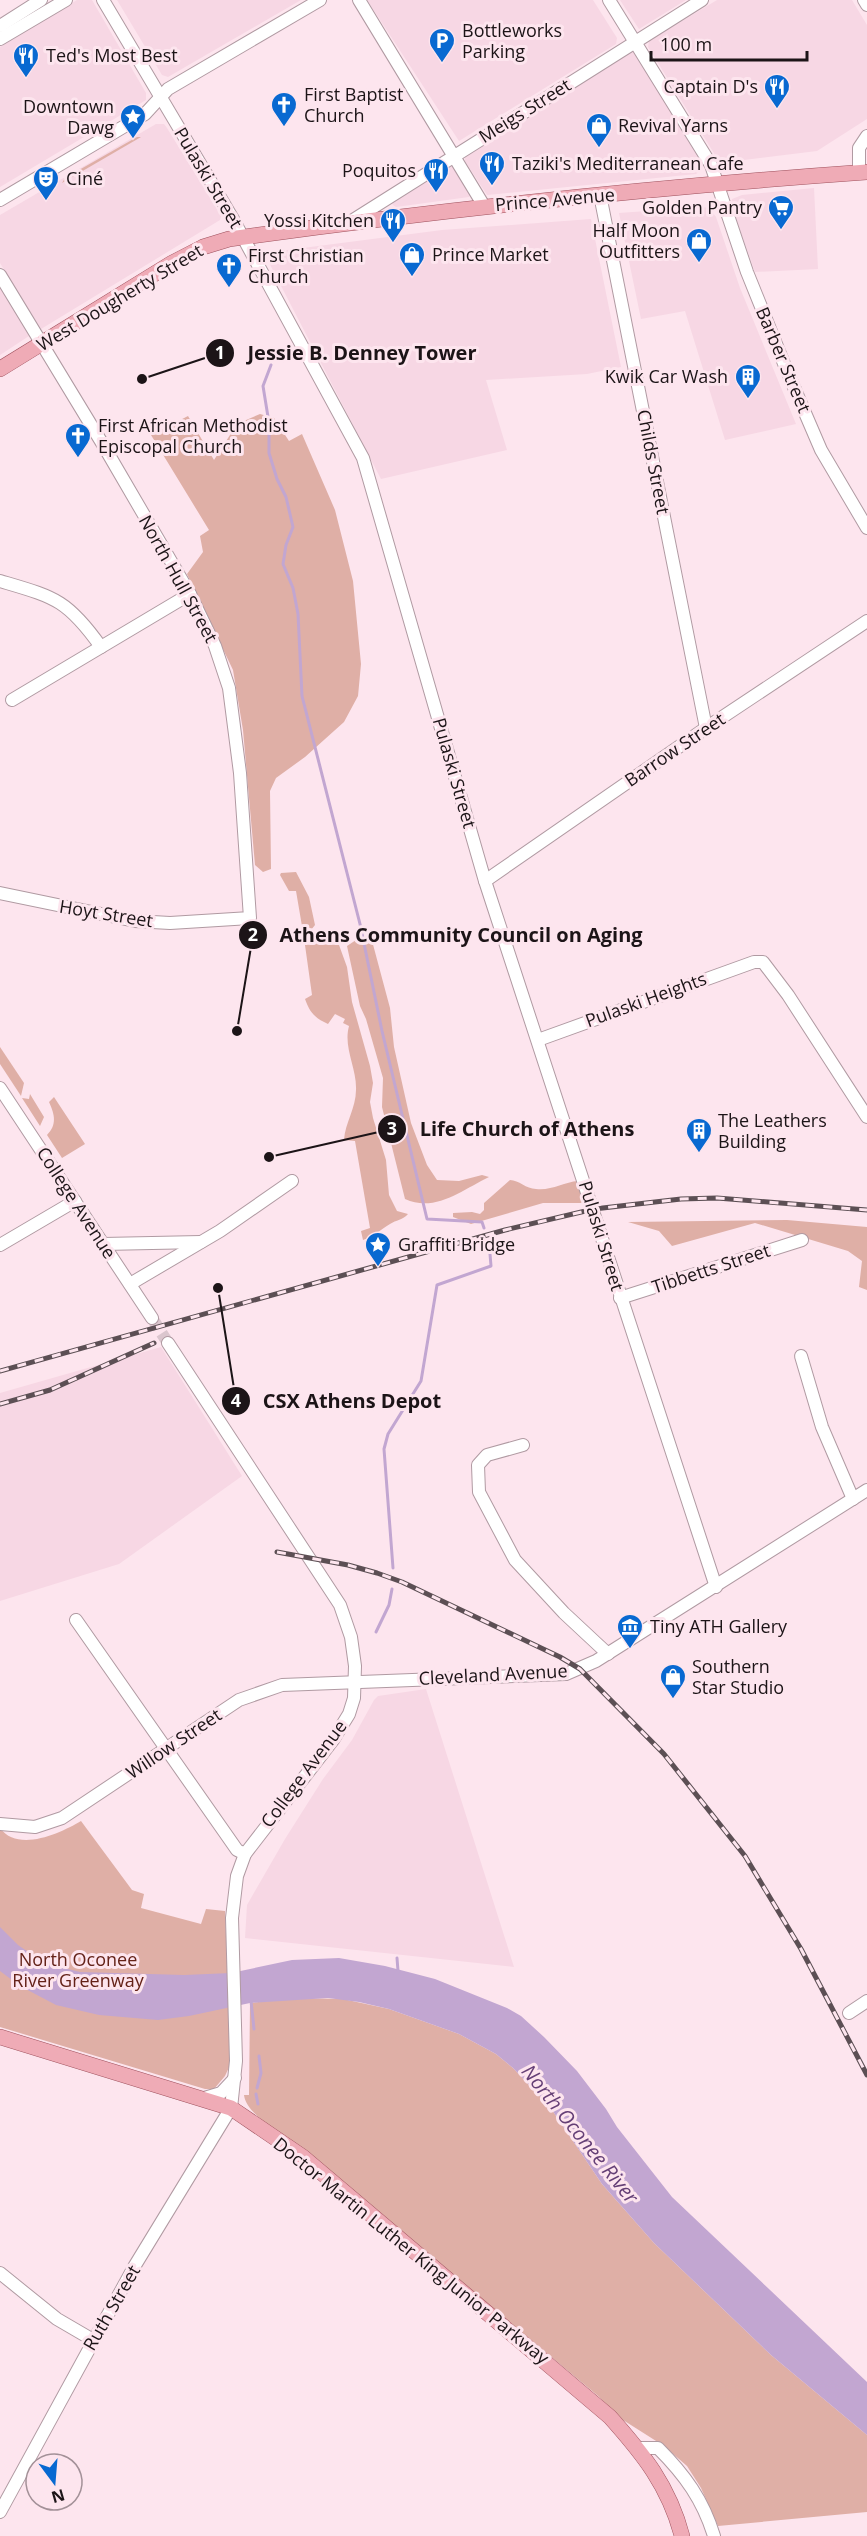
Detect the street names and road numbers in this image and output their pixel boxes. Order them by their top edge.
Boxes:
street label: Meigs Street [474,72,575,148]
street label: Pulaski Street [169,122,248,233]
street label: Prince Avenue [494,182,616,216]
street label: West Dougherty Street [32,238,207,356]
street label: Barber Street [751,303,817,416]
street label: Childs Street [632,407,676,516]
street label: North Hull Street [134,511,224,647]
street label: Barrow Street [620,707,729,792]
street label: Pulaski Street [428,715,482,831]
street label: Hoyt Street [58,894,155,932]
street label: Pulaski Heights [582,966,710,1032]
street label: College Avenue [32,1142,122,1263]
street label: Pulaski Street [574,1178,630,1294]
street label: Tibbetts Street [649,1238,773,1298]
street label: Cleveland Avenue [418,1658,568,1690]
street label: Willow Street [121,1702,226,1784]
street label: College Avenue [255,1715,351,1832]
street label: Doctor Martin Luther King Junior Parkway [269,2131,555,2370]
street label: Ruth Street [77,2261,145,2354]

